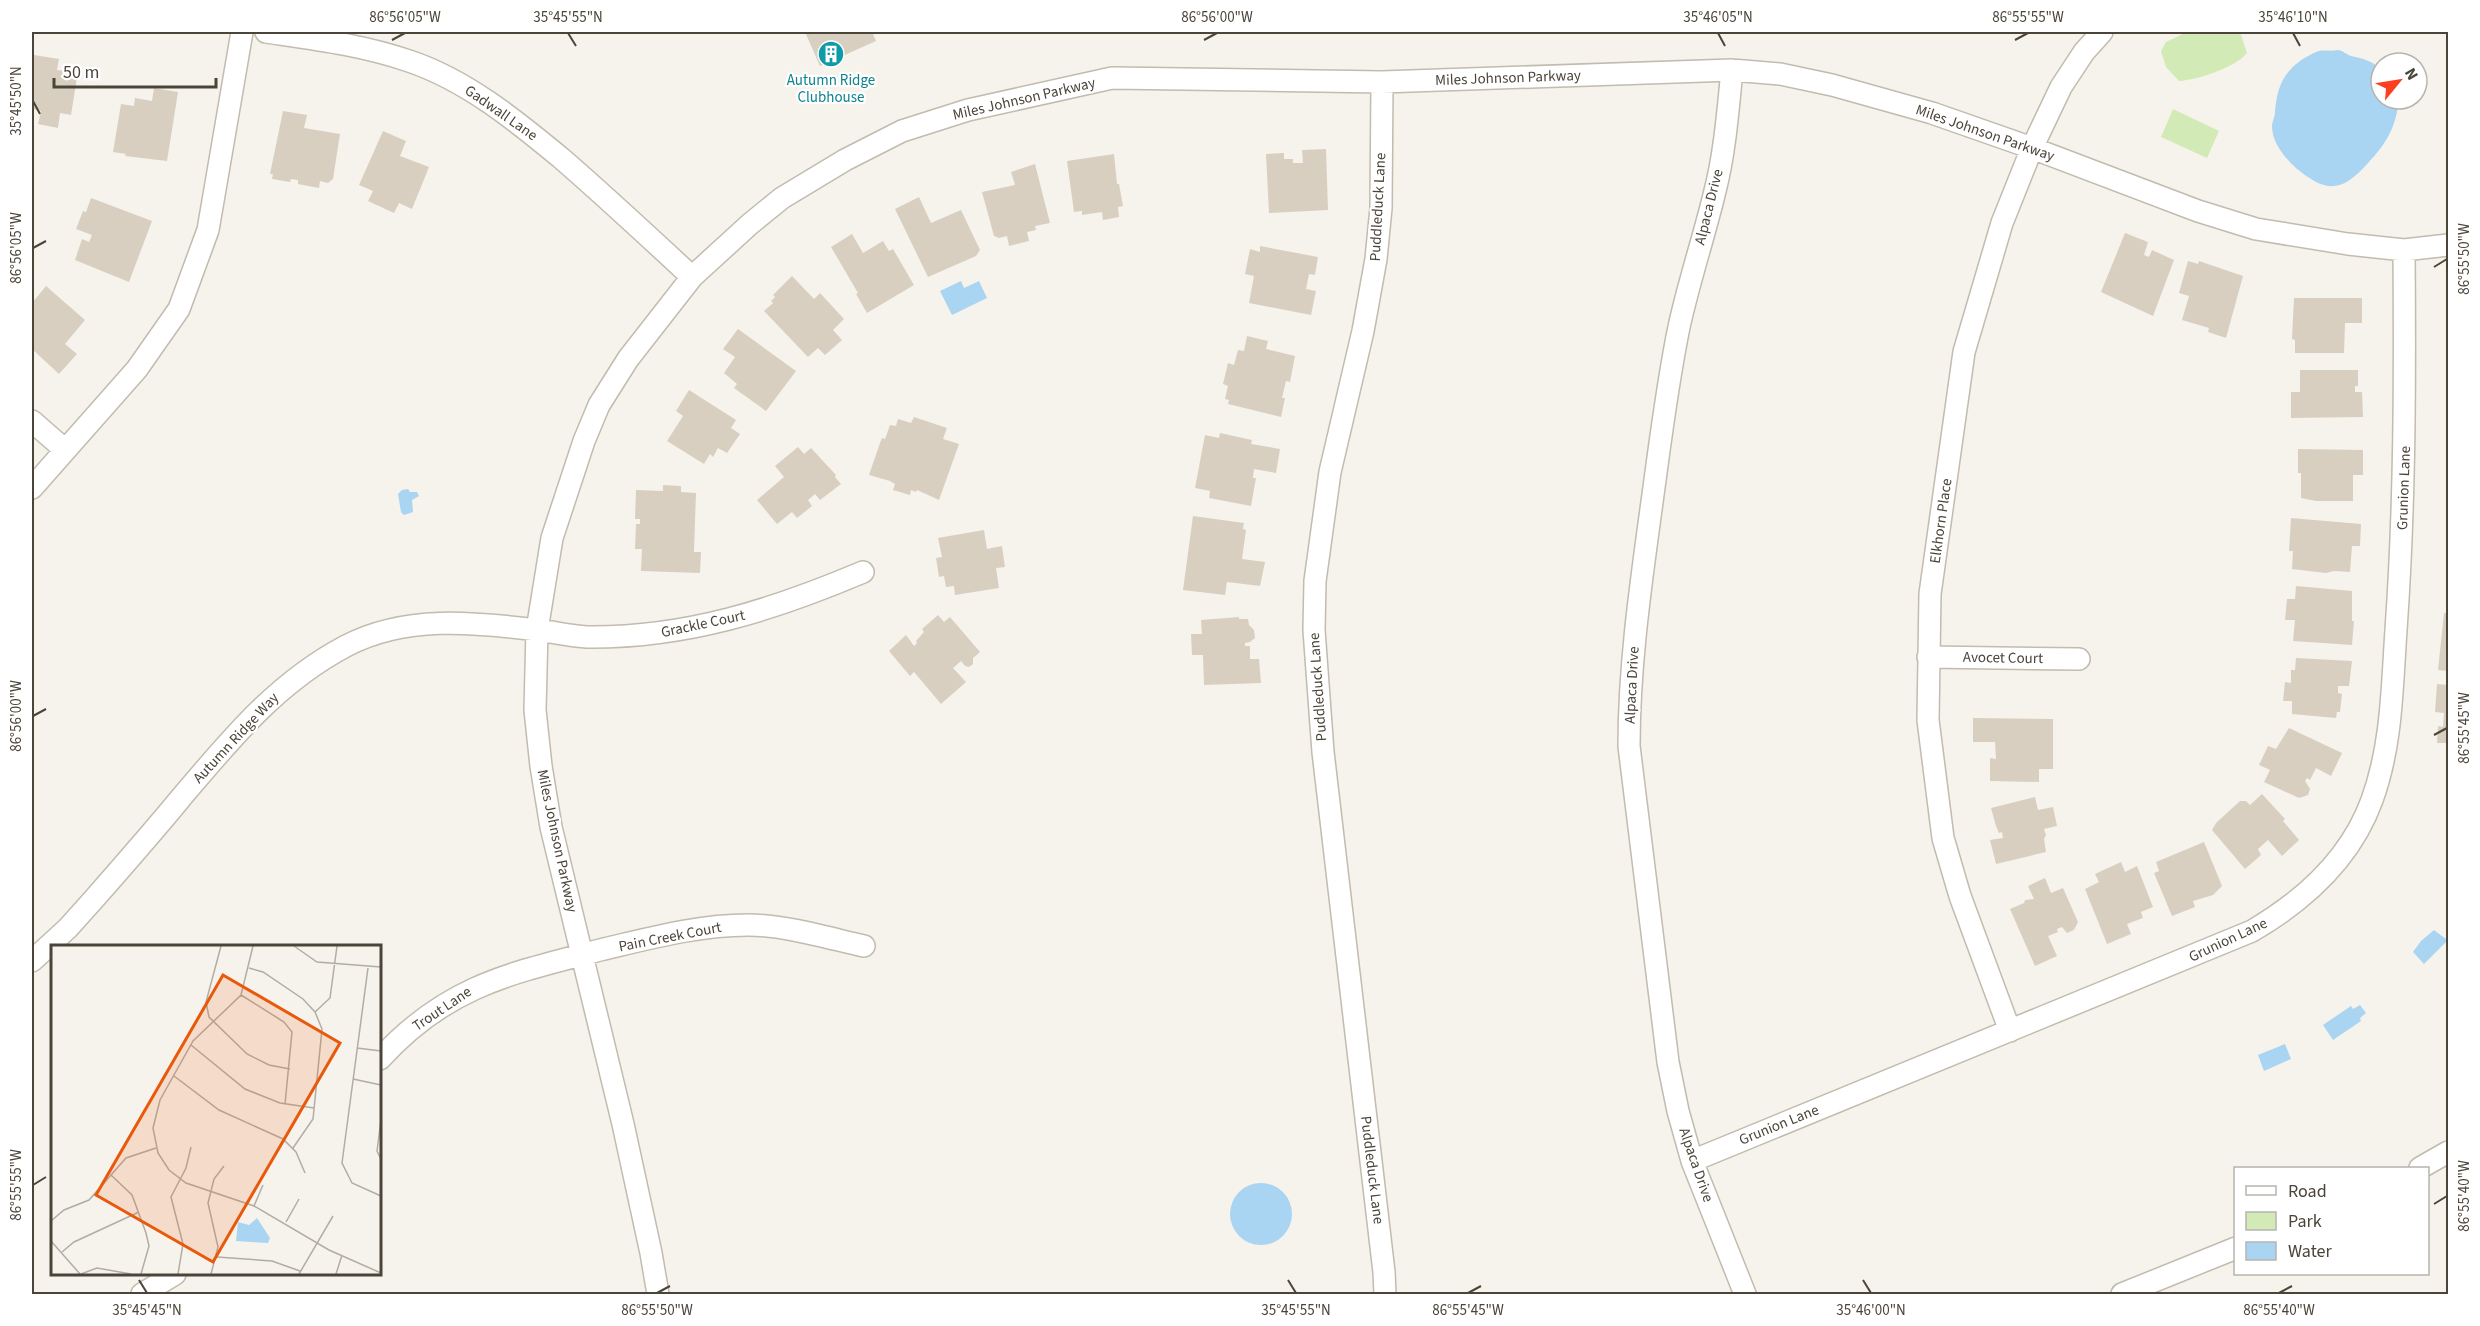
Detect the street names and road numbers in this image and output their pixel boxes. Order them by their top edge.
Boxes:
street label: Miles Johnson Parkway [1435,65,1581,91]
street label: Miles Johnson Parkway [951,72,1097,126]
street label: Gadwall Lane [460,80,542,146]
street label: Miles Johnson Parkway [1913,99,2057,167]
street label: Puddleduck Lane [1365,152,1391,262]
street label: Alpaca Drive [1689,167,1729,247]
street label: Grunion Lane [2392,445,2416,531]
street label: Elkhorn Place [1925,477,1957,565]
street label: Grackle Court [659,605,747,643]
street label: Puddleduck Lane [1304,632,1332,742]
street label: Alpaca Drive [1619,646,1645,724]
street label: Avocet Court [1963,647,2043,669]
street label: Autumn Ridge Way [188,688,284,788]
street label: Miles Johnson Parkway [532,768,582,914]
street label: Grunion Lane [2185,913,2271,967]
street label: Pain Creek Court [617,917,723,957]
street label: Trout Lane [408,981,476,1037]
street label: Grunion Lane [1736,1099,1822,1151]
street label: Puddleduck Lane [1355,1115,1389,1225]
street label: Alpaca Drive [1673,1125,1719,1205]

